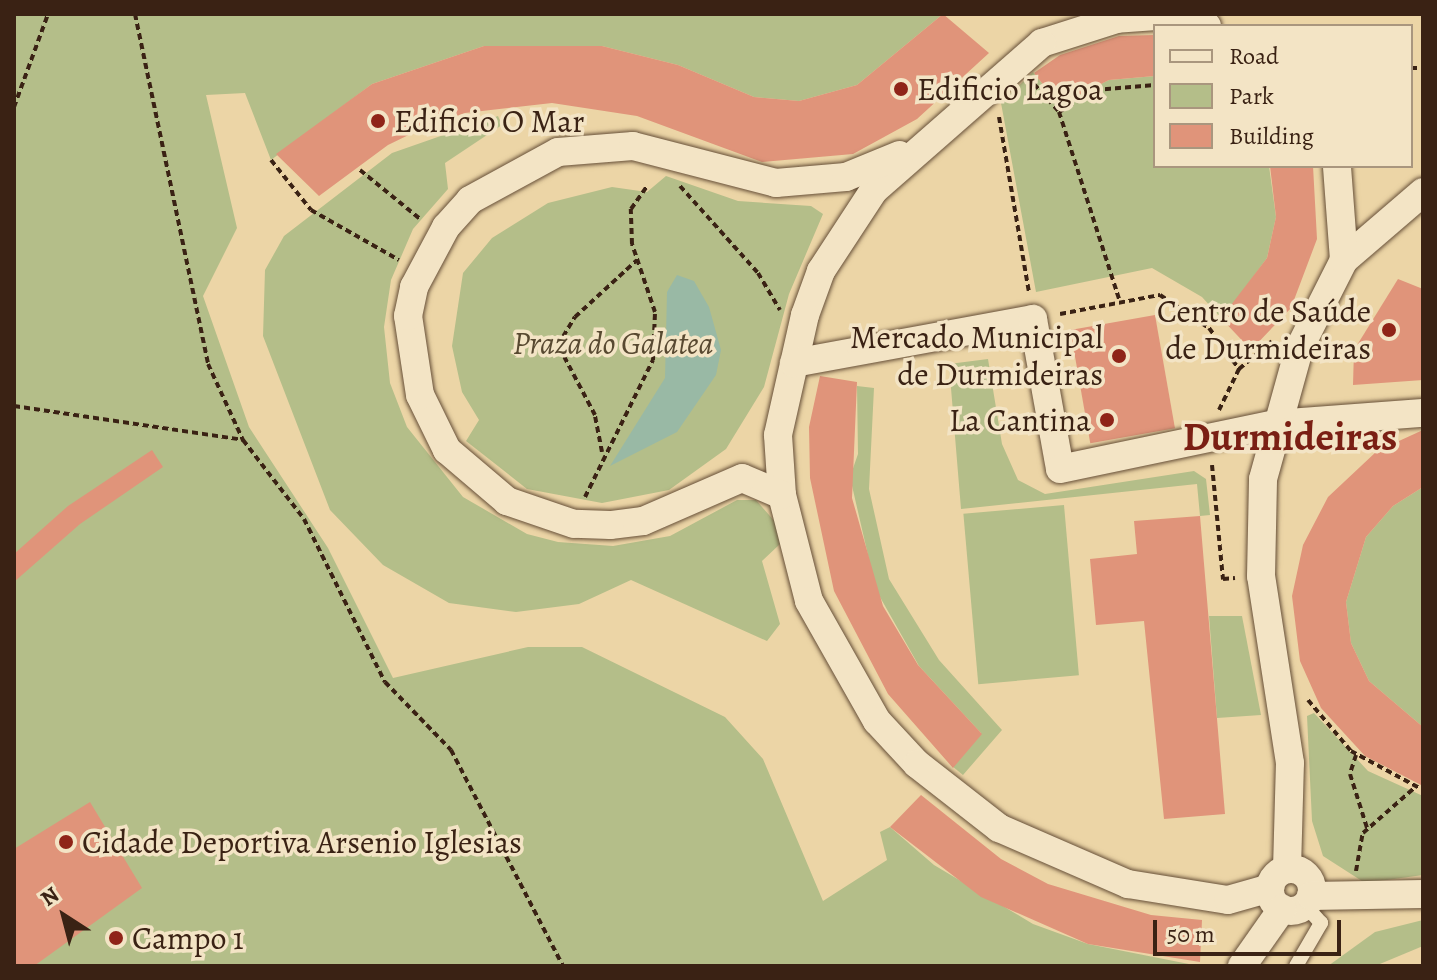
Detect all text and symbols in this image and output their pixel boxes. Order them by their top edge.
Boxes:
legend [1153,24,1413,168]
text: Road [1229,40,1279,72]
place label: Edificio Lagoa [917,70,1103,108]
marker: Edificio Lagoa [892,80,910,98]
text: Park [1229,80,1274,112]
place label: Edificio O Mar [394,102,584,140]
marker: Edificio O Mar [369,112,387,130]
text: Building [1229,120,1314,152]
place label: Centro de Saúde de Durmideiras [1157,293,1371,368]
place label: Mercado Municipal de Durmideiras [850,319,1103,394]
marker: Centro de Saúde de Durmideiras [1378,319,1400,341]
park label: Praza do Galatea [513,324,713,362]
marker: Mercado Municipal de Durmideiras [1110,347,1128,365]
place label: La Cantina [949,401,1091,439]
marker: La Cantina [1098,411,1116,429]
district label: Durmideiras [1183,413,1397,461]
place label: Cidade Deportiva Arsenio Iglesias [82,823,522,861]
marker: Cidade Deportiva Arsenio Iglesias [57,833,75,851]
north arrow [24,876,104,956]
text: N [35,880,65,913]
scale bar [1157,904,1345,954]
text: 50 m [1167,918,1215,950]
place label: Campo 1 [132,919,244,957]
marker: Campo 1 [107,929,125,947]

